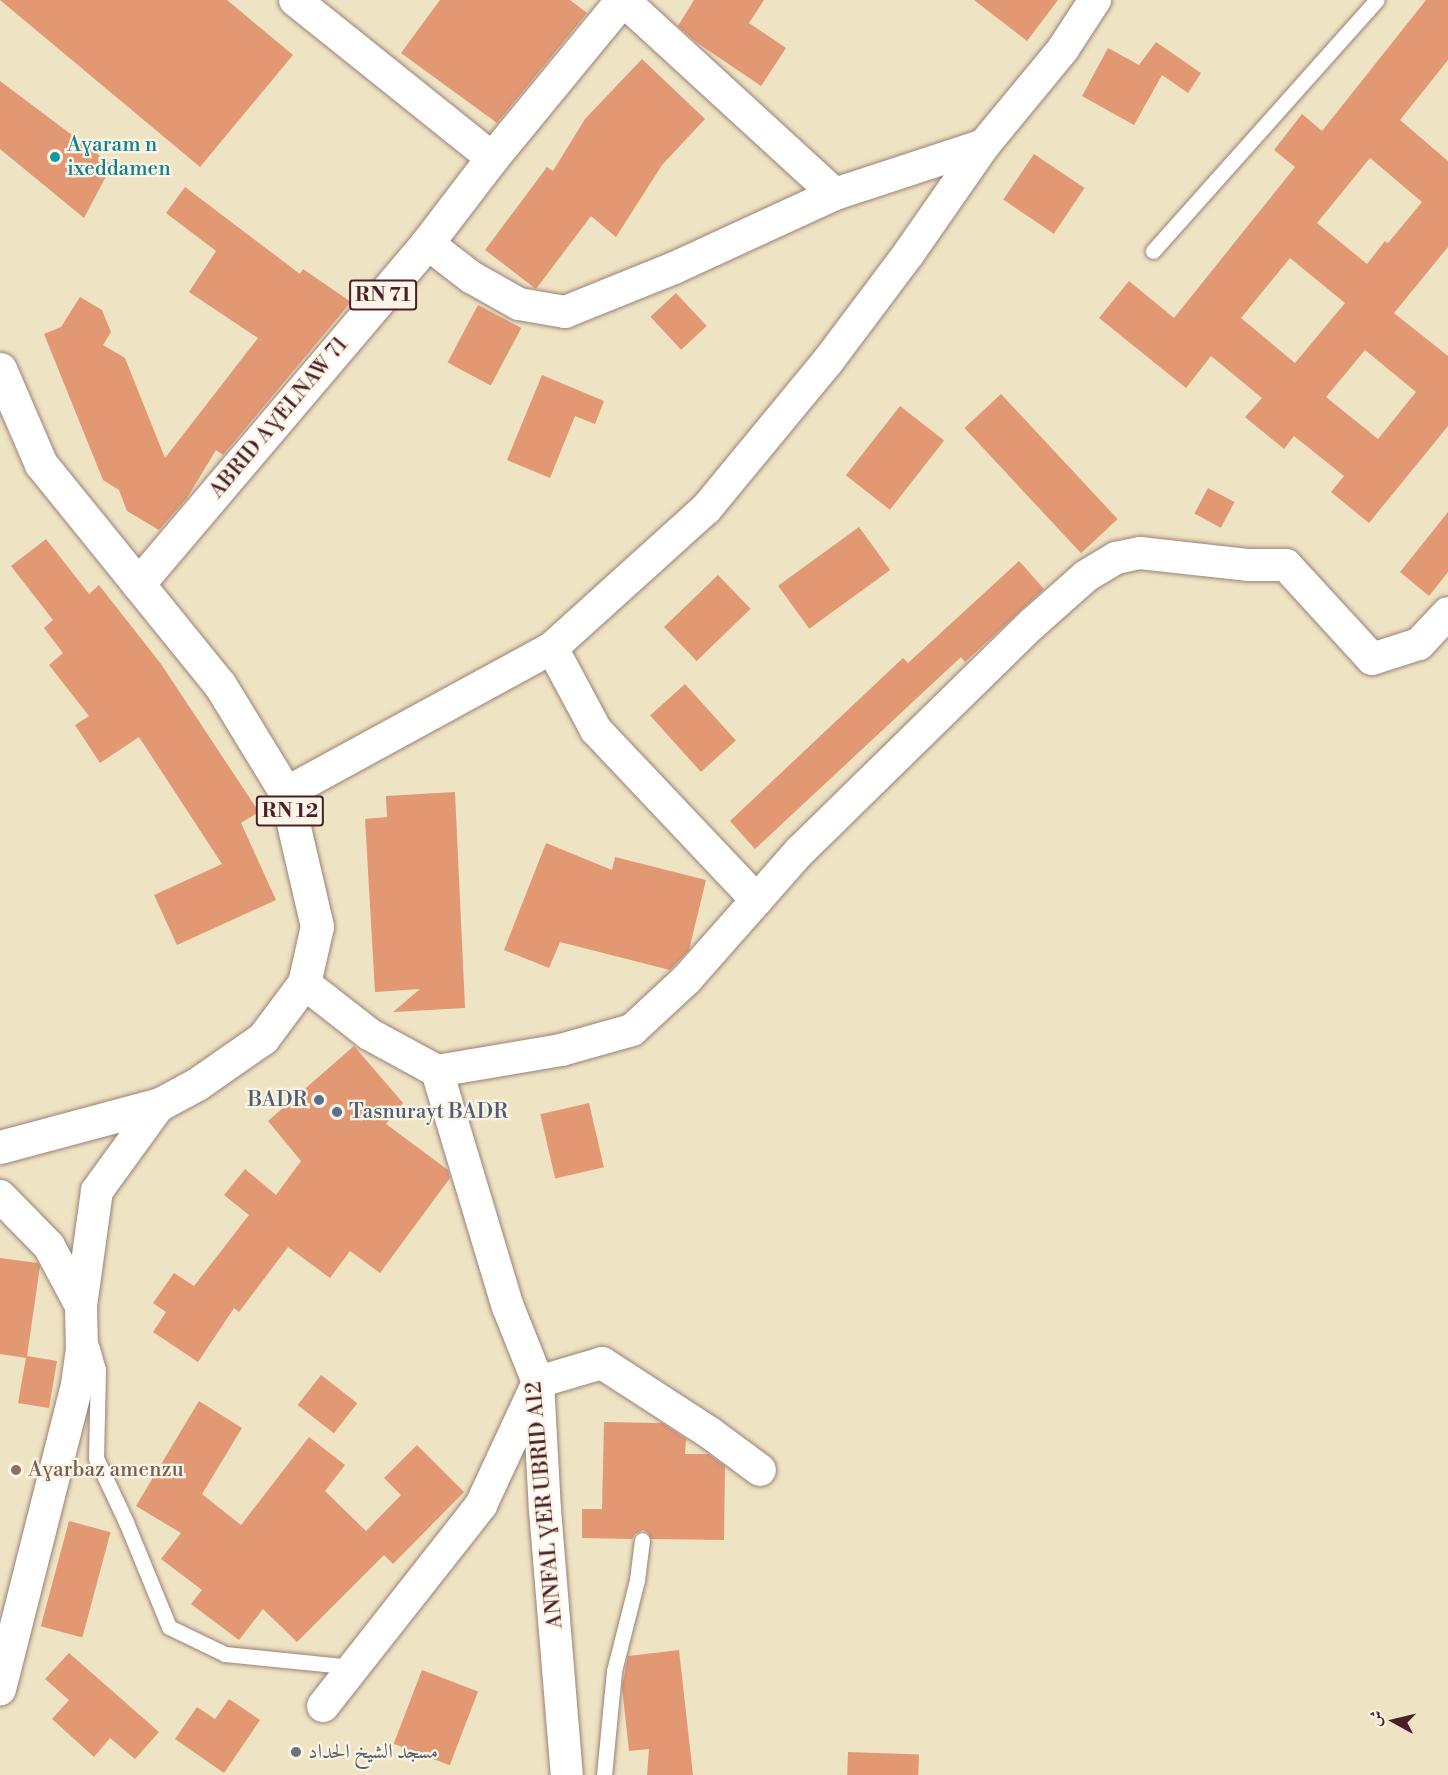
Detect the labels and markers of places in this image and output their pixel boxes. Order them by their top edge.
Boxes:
place label: Aɣaram n ixeddamen [67,132,171,182]
marker: Aɣaram n ixeddamen [48,150,62,164]
place label: BADR [248,1087,307,1113]
marker: BADR [312,1093,326,1107]
place label: Tasnurayt BADR [349,1099,508,1125]
marker: Tasnurayt BADR [330,1105,344,1119]
place label: Aɣarbaz amenzu [28,1457,184,1483]
marker: Aɣarbaz amenzu [9,1463,23,1477]
place label: مسجد الشيخ الحداد [308,1739,438,1765]
marker: مسجد الشيخ الحداد [289,1745,303,1759]

